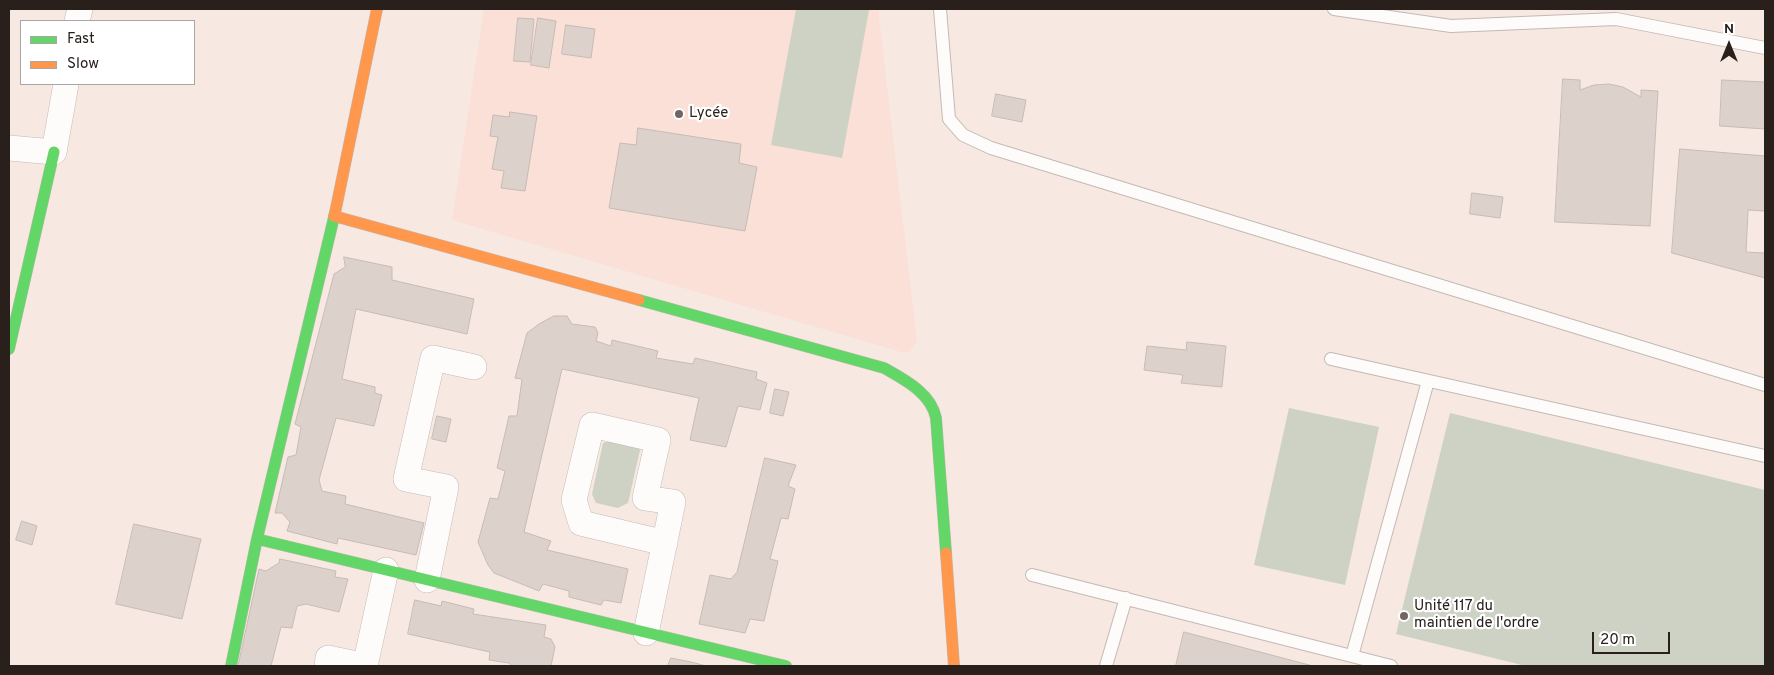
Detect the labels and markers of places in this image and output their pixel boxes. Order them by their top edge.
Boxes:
place label: Lycée [689,105,728,123]
marker: Lycée [673,108,685,120]
place label: Unité 117 du maintien de l'ordre [1414,598,1539,633]
marker: Unité 117 du maintien de l'ordre [1398,610,1410,622]

